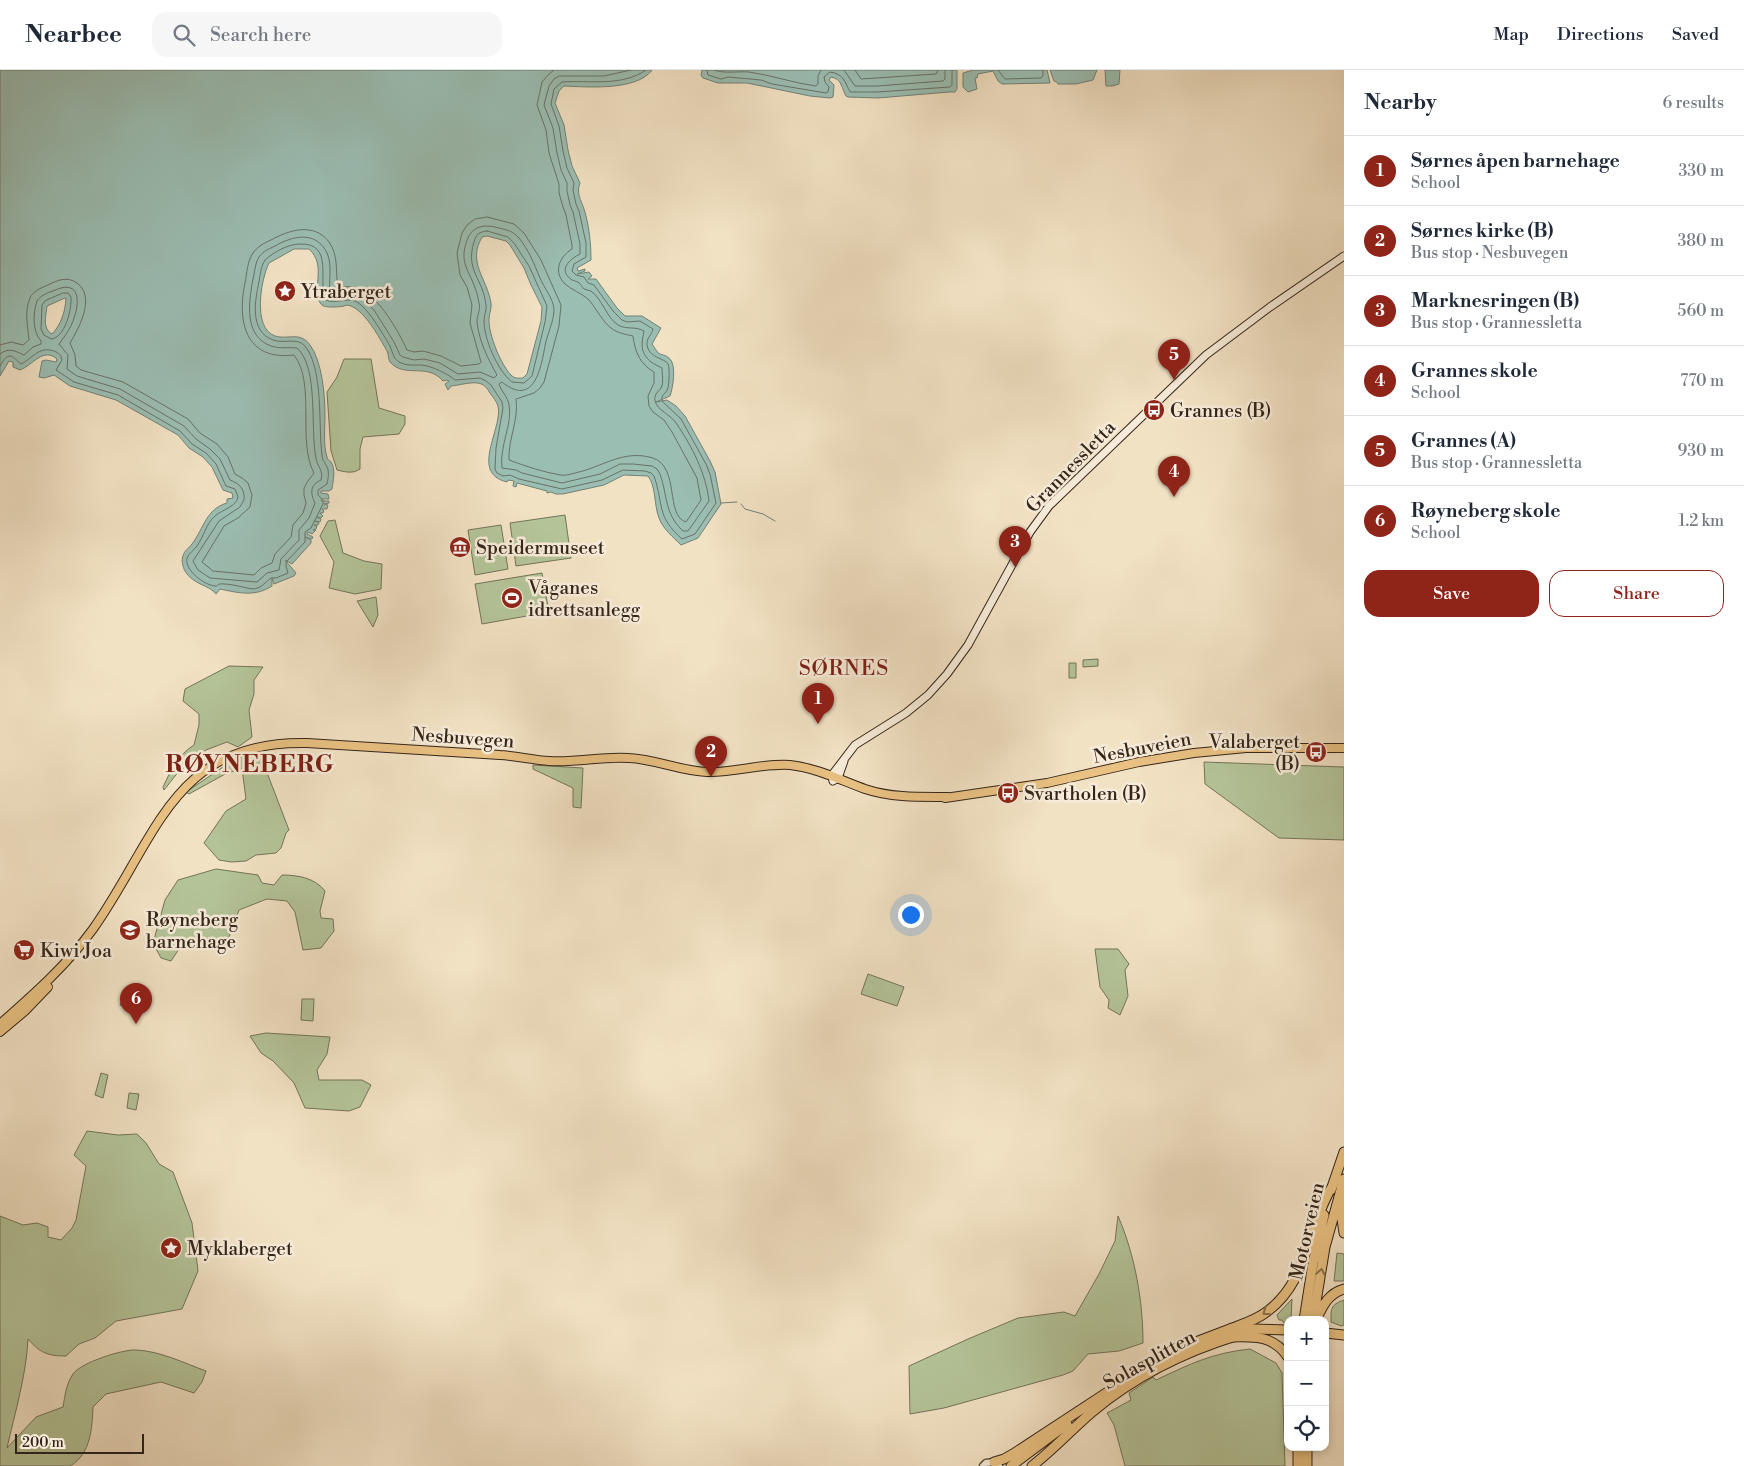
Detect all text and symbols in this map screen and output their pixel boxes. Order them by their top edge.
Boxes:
search box [152,12,502,57]
text: Nearbee [25,20,122,50]
icon: search [170,21,198,49]
text: Search here [210,23,311,47]
text: Map [1493,23,1529,46]
text: Directions [1557,23,1644,46]
text: Saved [1672,23,1719,46]
text: Nearby [1364,90,1437,116]
text: 6 results [1663,93,1724,113]
text: Sørnes åpen barnehage [1411,149,1620,173]
text: 1 [1376,161,1384,181]
text: 330 m [1678,161,1724,181]
text: School [1411,173,1460,193]
text: Sørnes kirke (B) [1411,219,1553,243]
text: 2 [1375,231,1385,251]
text: 380 m [1677,231,1724,251]
text: Bus stop · Nesbuvegen [1411,243,1568,263]
place icon: Ytraberget [273,279,297,303]
place label: Ytraberget [300,280,391,304]
text: Marknesringen (B) [1411,289,1579,313]
text: 3 [1375,301,1385,321]
text: 560 m [1678,301,1724,321]
text: Bus stop · Grannessletta [1411,313,1582,333]
pin: 5 [1158,339,1190,380]
text: Grannes skole [1411,359,1538,383]
text: 4 [1375,371,1385,391]
text: 770 m [1680,371,1724,391]
text: School [1411,383,1460,403]
bus stop icon: Grannes (B) [1142,398,1166,422]
place label: Grannes (B) [1170,399,1271,423]
street label: Grannessletta [1021,415,1121,518]
text: Grannes (A) [1411,429,1516,453]
text: 5 [1375,441,1385,461]
text: 930 m [1678,441,1724,461]
text: Bus stop · Grannessletta [1411,453,1582,473]
pin: 4 [1158,456,1190,497]
text: Røyneberg skole [1411,499,1560,523]
text: 6 [1375,511,1385,531]
text: 1.2 km [1678,511,1724,531]
text: School [1411,523,1460,543]
pin: 3 [999,526,1031,567]
museum icon: Speidermuseet [448,535,472,559]
place label: Speidermuseet [476,536,605,560]
button: Save [1364,570,1539,617]
button: Share [1549,570,1724,617]
place label: Våganes idrettsanlegg [527,576,640,622]
sports icon: Våganes idrettsanlegg [500,586,524,610]
district label: SØRNES [799,656,889,682]
pin: 1 [802,683,834,724]
street label: Nesbuvegen [411,722,515,754]
street label: Nesbuveien [1091,727,1193,769]
place label: Valaberget (B) [1208,730,1300,776]
pin: 2 [695,736,727,777]
bus stop icon: Valaberget (B) [1304,740,1328,764]
district label: RØYNEBERG [165,750,335,780]
bus stop icon: Svartholen (B) [996,781,1020,805]
place label: Svartholen (B) [1024,782,1147,806]
your location [898,902,924,928]
place label: Røyneberg barnehage [146,908,238,954]
school or university icon: Røyneberg barnehage [118,918,142,942]
supermarket icon: Kiwi Joa [12,938,36,962]
place label: Kiwi Joa [40,939,112,963]
pin: 6 [120,983,152,1024]
street label: Motorveien [1284,1180,1330,1282]
place icon: Myklaberget [159,1236,183,1260]
place label: Myklaberget [187,1237,293,1261]
one-way arrow [1315,1267,1325,1276]
one-way arrow [1262,1306,1272,1315]
map controls [1284,1316,1329,1451]
button: + [1284,1316,1329,1361]
street label: Solasplitten [1099,1325,1200,1395]
button: − [1284,1361,1329,1406]
button: locate [1284,1406,1329,1451]
scale bar [15,1431,144,1454]
text: 200 m [22,1434,64,1452]

